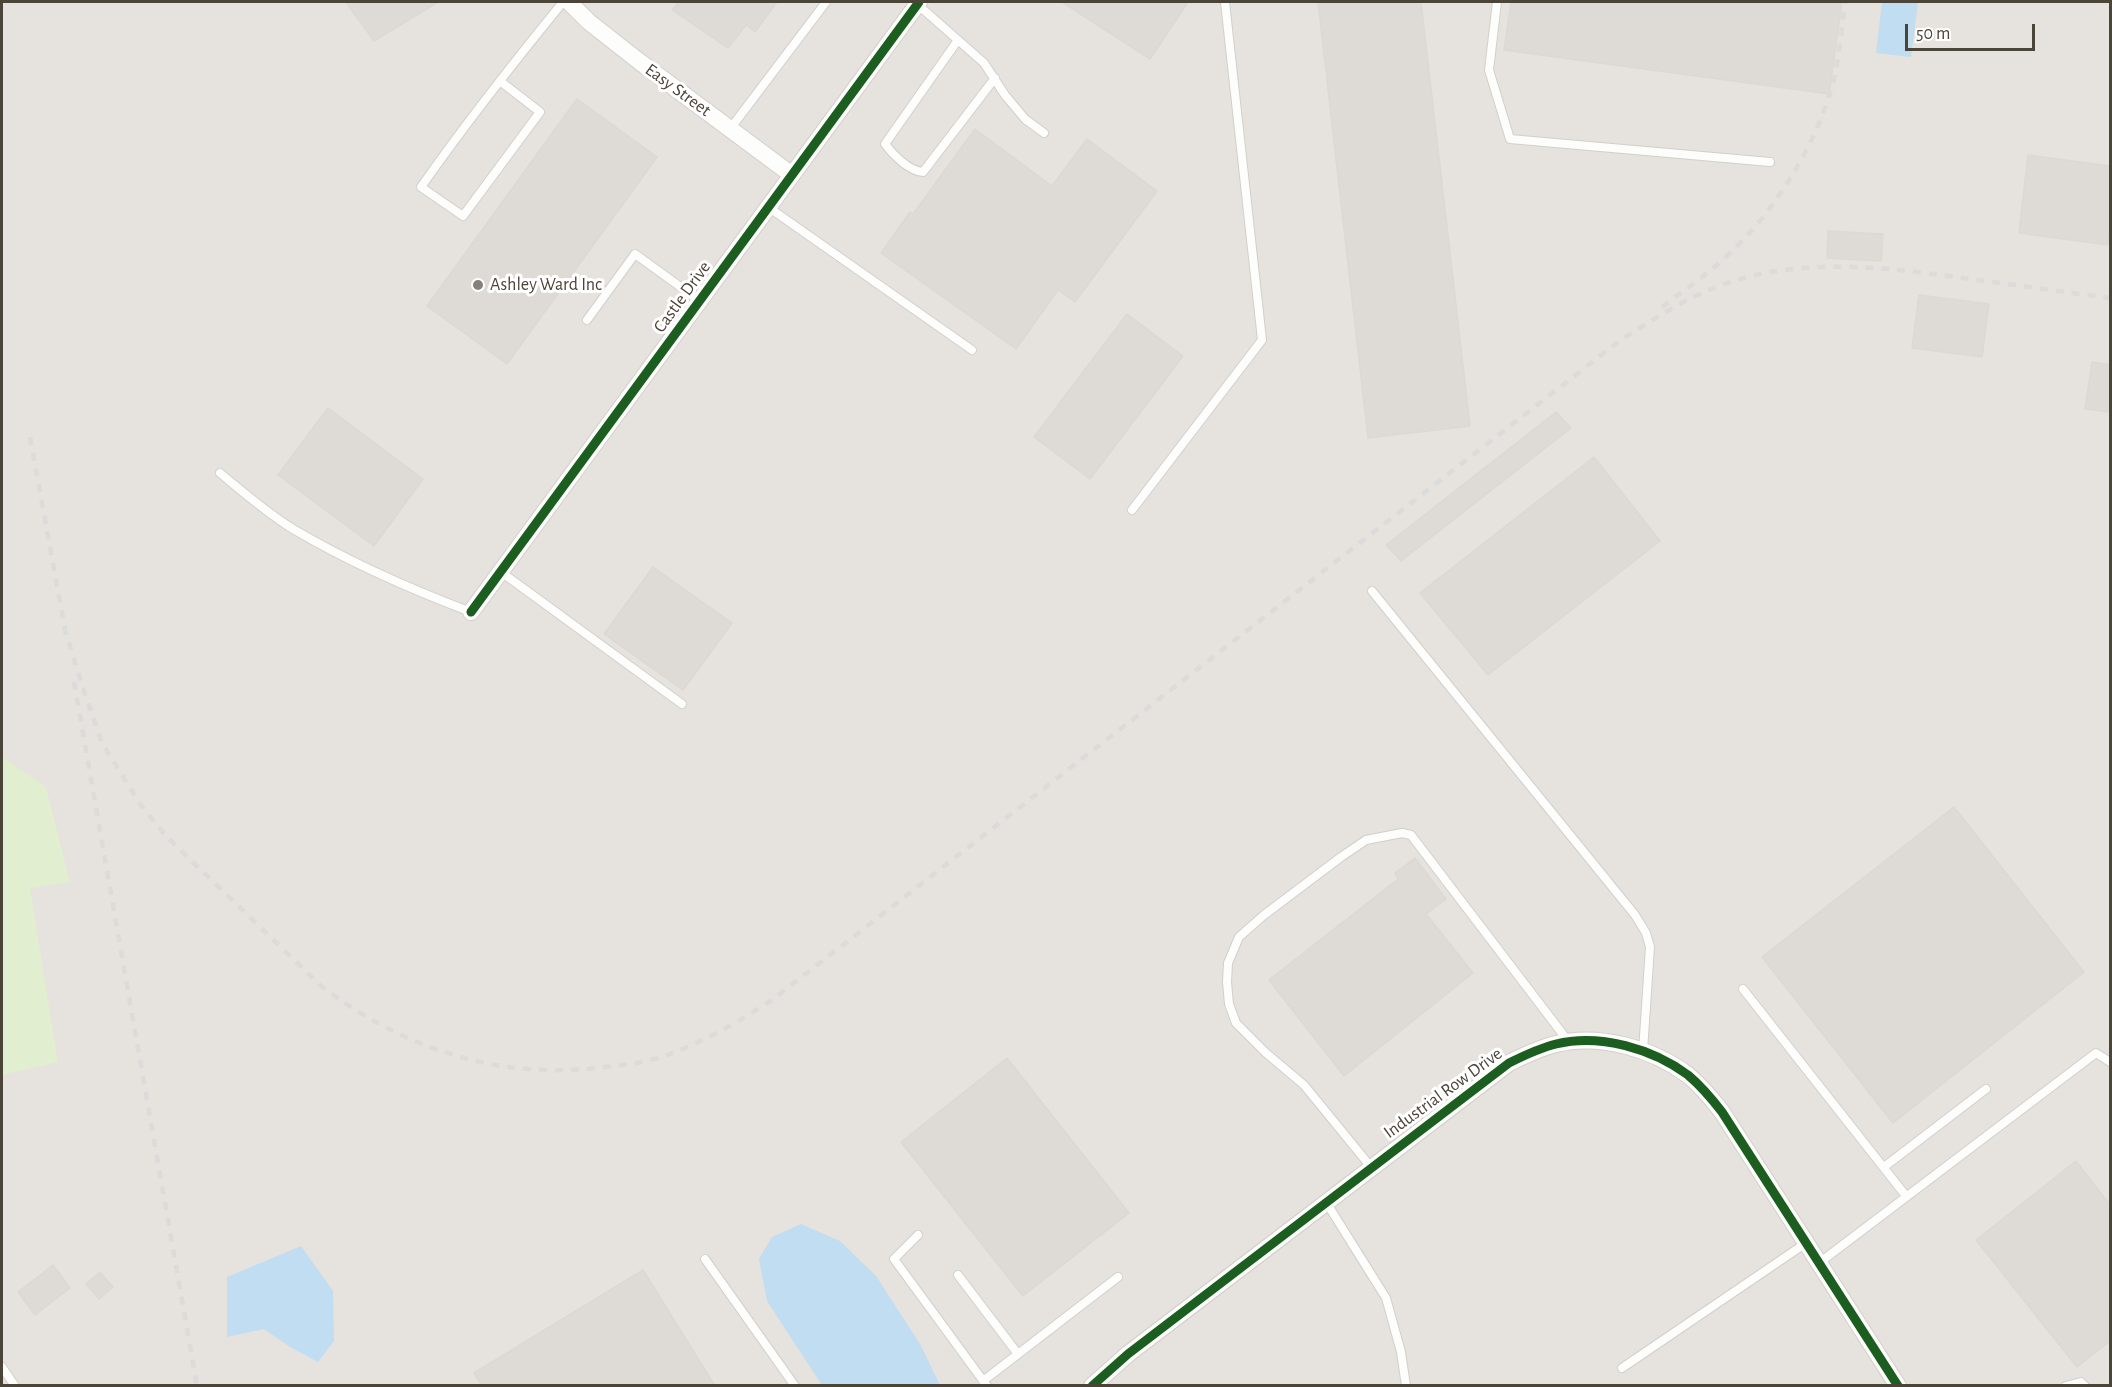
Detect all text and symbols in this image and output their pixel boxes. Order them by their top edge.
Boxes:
scale bar [1908,12,2038,50]
text: 50 m [1916,25,1950,43]
street label: Easy Street [641,59,715,121]
street label: Castle Drive [649,257,715,337]
place label: Ashley Ward Inc [490,274,602,296]
marker: Ashley Ward Inc [471,278,485,292]
street label: Industrial Row Drive [1380,1043,1506,1143]

